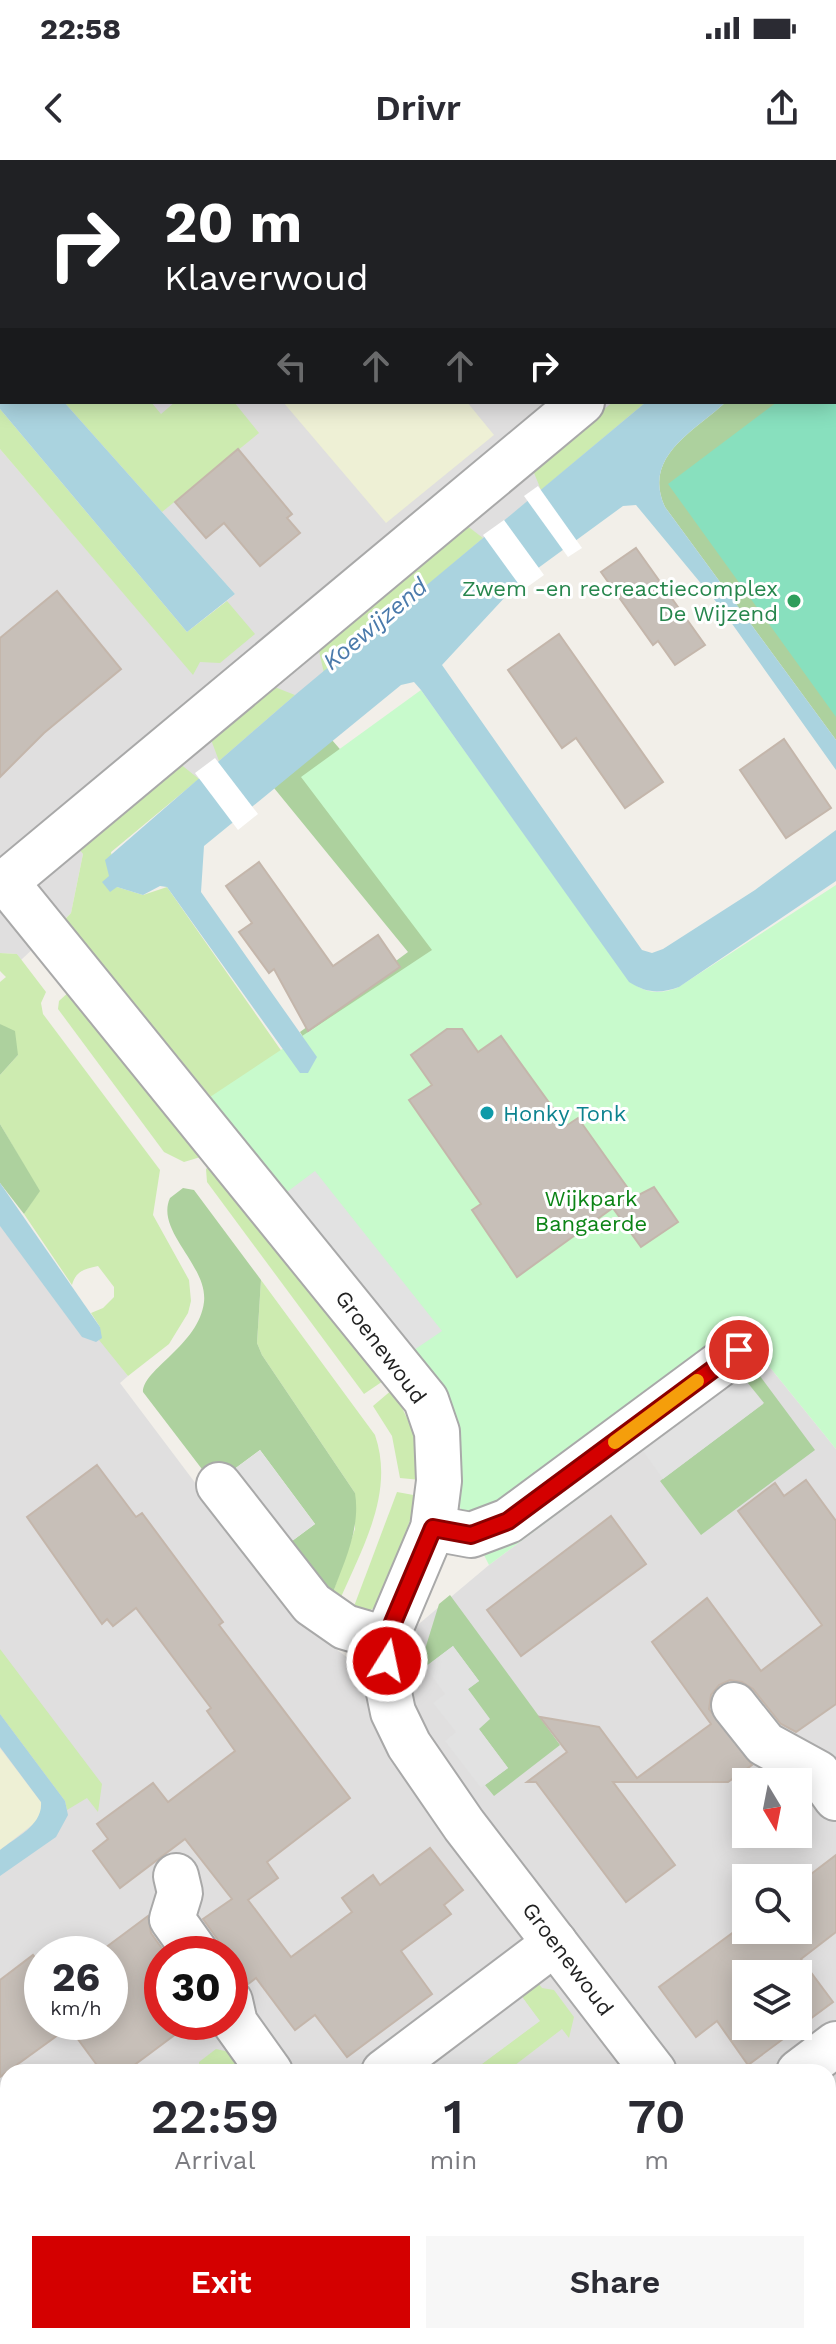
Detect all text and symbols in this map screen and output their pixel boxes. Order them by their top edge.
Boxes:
text: 22:58 [40,11,121,46]
icon: back [32,86,76,130]
icon: share [760,86,804,130]
text: Drivr [375,87,461,129]
text: 20 m [164,190,302,256]
icon: right [32,192,136,296]
text: Klaverwoud [164,257,368,299]
icon: left [270,344,314,388]
icon: ahead [354,344,398,388]
icon: ahead [438,344,482,388]
icon: right [522,344,566,388]
water label: Koewijzend [317,571,434,676]
place label: Zwem -en recreactiecomplex De Wijzend [462,576,778,626]
marker: Zwem -en recreactiecomplex De Wijzend [785,592,803,610]
place label: Honky Tonk [503,1101,626,1126]
marker: Honky Tonk [478,1104,496,1122]
park label: Wijkpark Bangaerde [535,1186,647,1236]
street label: Groenewoud [330,1286,432,1408]
pin [705,1316,773,1384]
icon: arrive [717,1328,761,1372]
position arrow [345,1619,429,1703]
north arrow [732,1768,812,1848]
map controls [732,1768,812,2040]
button: search [732,1864,812,1944]
street label: Groenewoud [517,1898,619,2020]
speed limit sign: 30 [144,1936,248,2040]
text: 26 [52,1954,100,2001]
button: layers [732,1960,812,2040]
text: km/h [50,1996,102,2020]
text: 22:59 [150,2088,279,2145]
text: 1 [443,2088,463,2145]
text: 70 [628,2088,686,2145]
text: Arrival [174,2145,255,2175]
text: min [430,2145,477,2175]
text: m [644,2145,669,2175]
button: Exit [32,2236,410,2328]
button: Share [426,2236,804,2328]

